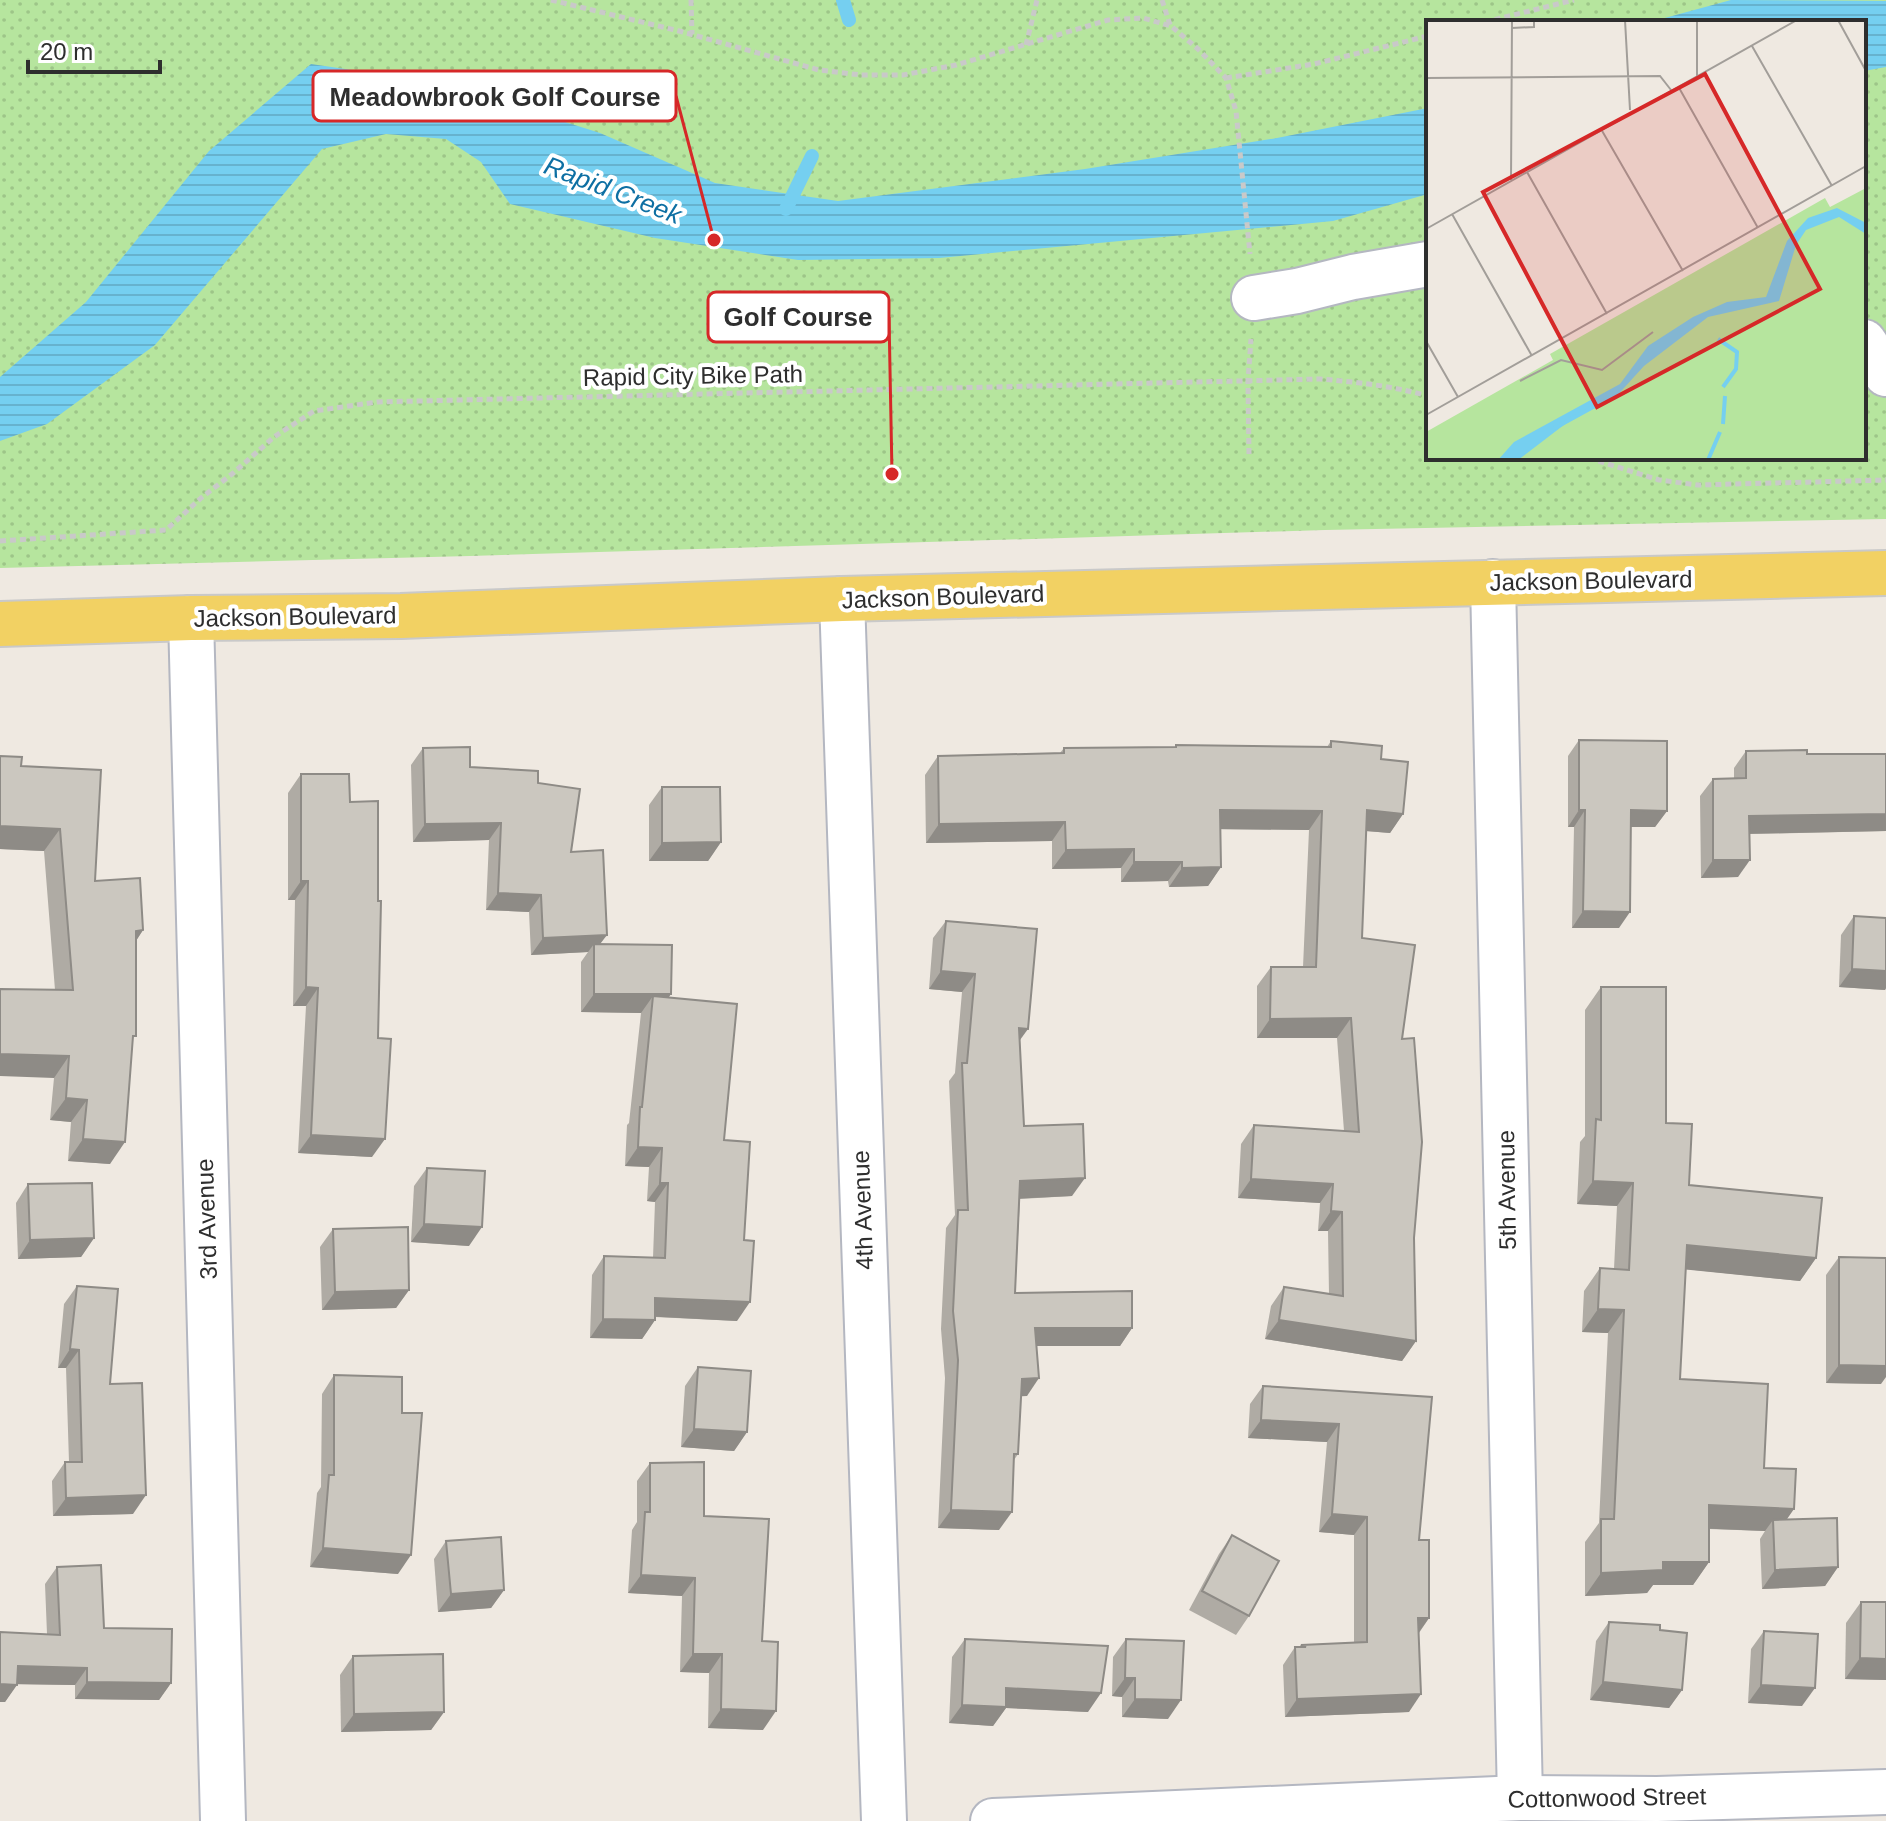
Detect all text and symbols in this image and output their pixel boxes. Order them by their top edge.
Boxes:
inset map [1426,20,1866,460]
scale bar [28,24,160,74]
text: 20 m [40,38,93,65]
callout: Meadowbrook Golf Course [313,71,676,121]
text: Meadowbrook Golf Course [330,82,660,112]
water label: Rapid Creek [540,150,688,231]
callout: Golf Course [708,292,889,342]
text: Golf Course [724,302,872,332]
street label: Rapid City Bike Path [583,360,803,391]
street label: Jackson Boulevard [1489,565,1693,596]
street label: Jackson Boulevard [841,579,1045,614]
street label: Jackson Boulevard [193,601,397,632]
street label: 5th Avenue [1492,1130,1521,1250]
street label: 4th Avenue [847,1150,878,1270]
street label: 3rd Avenue [191,1158,222,1280]
street label: Cottonwood Street [1507,1782,1707,1813]

